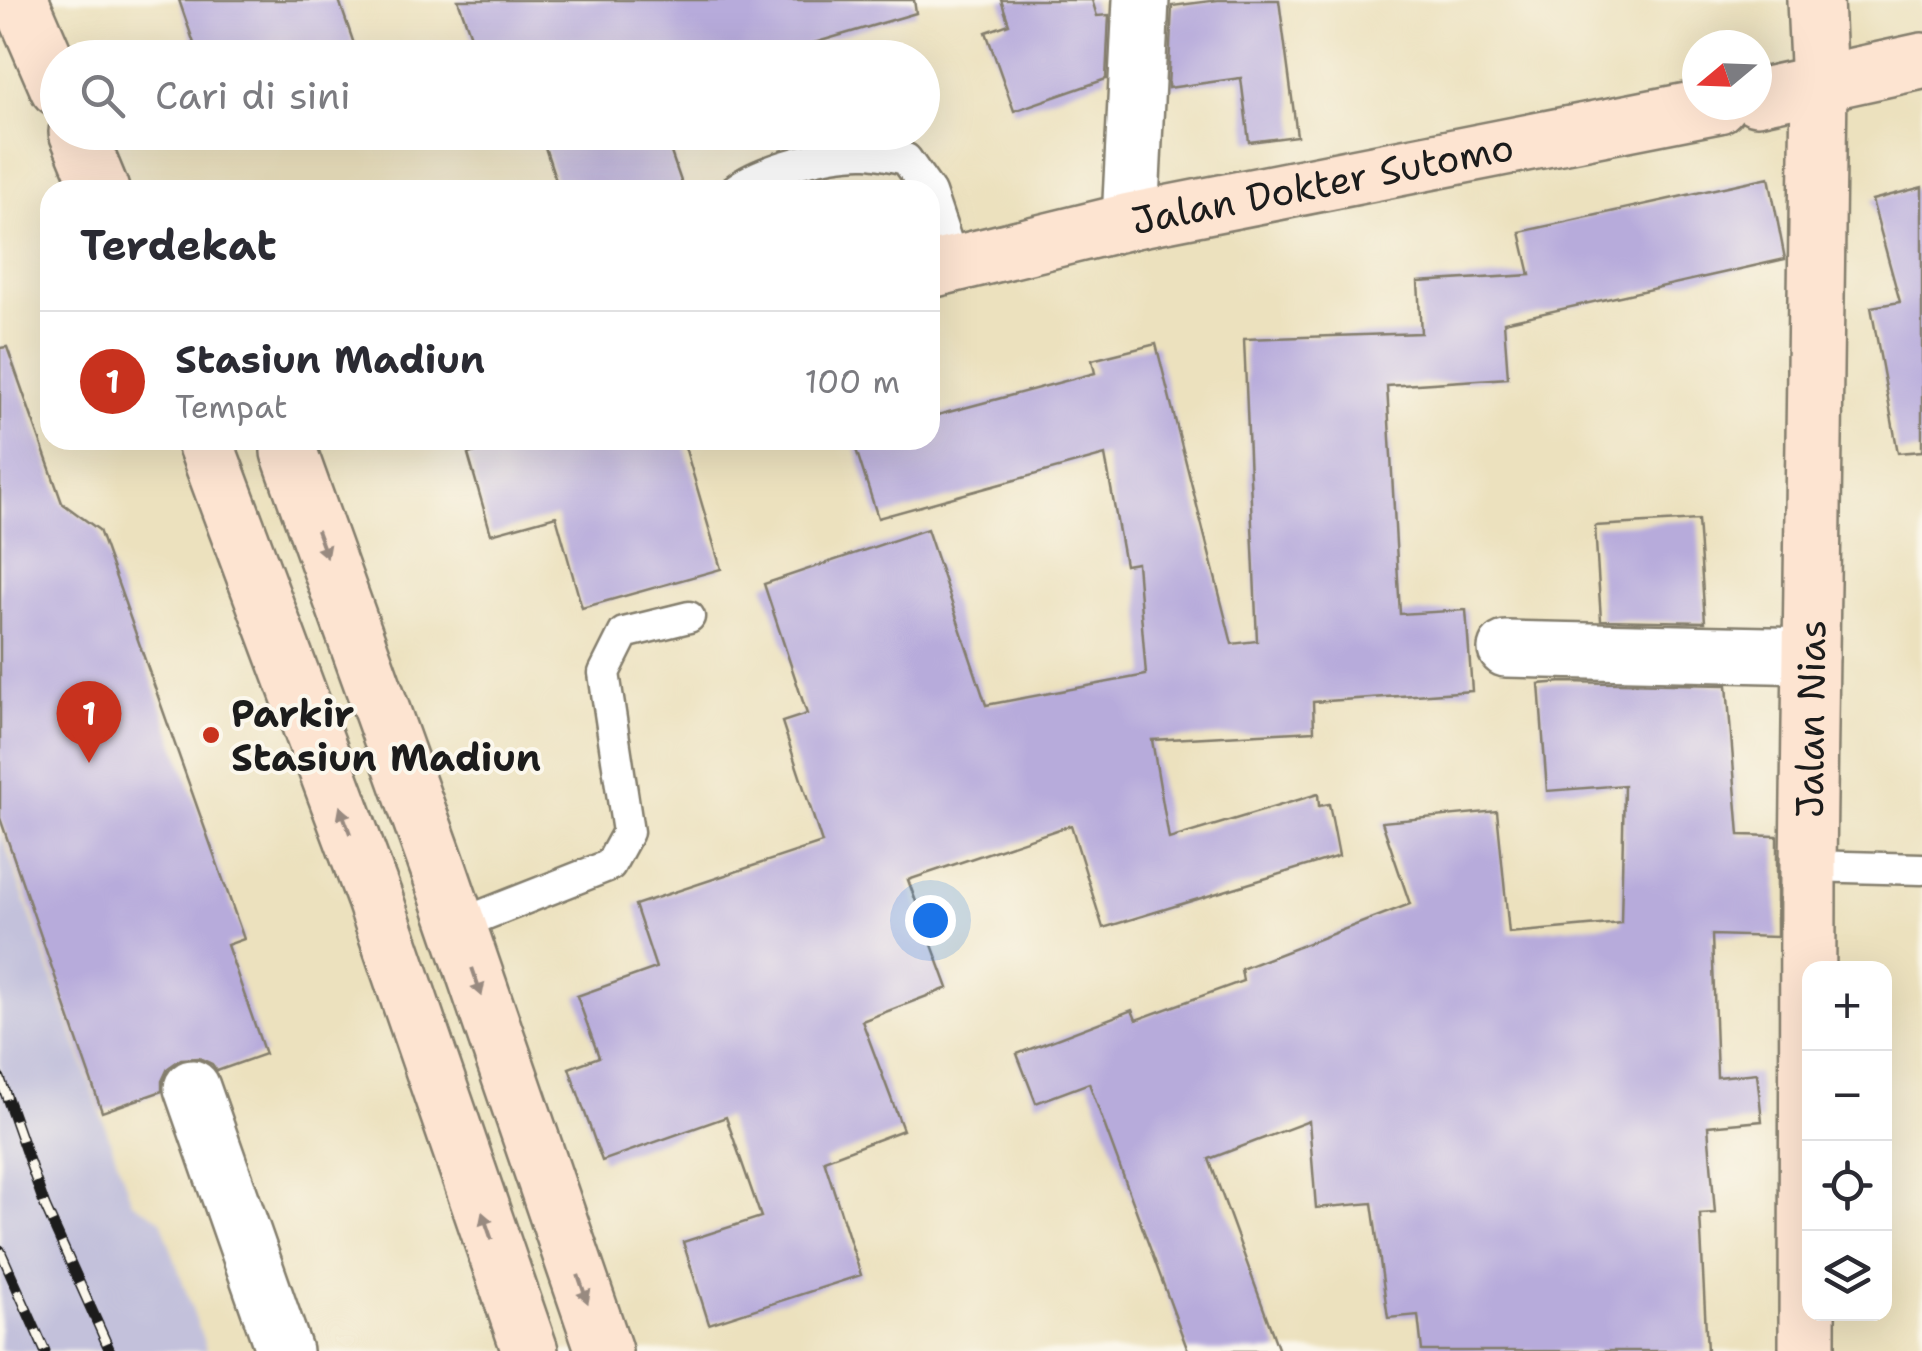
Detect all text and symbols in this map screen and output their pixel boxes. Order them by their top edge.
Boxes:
north arrow [1682,30,1772,120]
search box [40,40,940,150]
icon: search [75,68,130,123]
text: Cari di sini [155,70,351,121]
street label: Jalan Dokter Sutomo [1127,120,1518,246]
text: Terdekat [80,217,277,273]
text: Stasiun Madiun [175,334,485,385]
text: 1 [105,360,120,403]
text: 100 m [804,360,900,403]
text: Tempat [175,385,288,428]
one-way arrow [315,529,330,559]
street label: Jalan Nias [1783,619,1837,819]
pin: 1 [56,680,122,763]
place label: Parkir Stasiun Madiun [231,688,541,783]
marker: Parkir Stasiun Madiun [200,724,222,746]
one-way arrow [337,804,352,834]
your location [905,895,956,946]
map controls [1802,961,1892,1321]
button: + [1802,961,1892,1051]
one-way arrow [470,967,485,997]
button: − [1802,1051,1892,1141]
button: locate [1802,1141,1892,1231]
one-way arrow [479,1210,494,1240]
button: layers [1802,1231,1892,1321]
one-way arrow [576,1275,591,1305]

